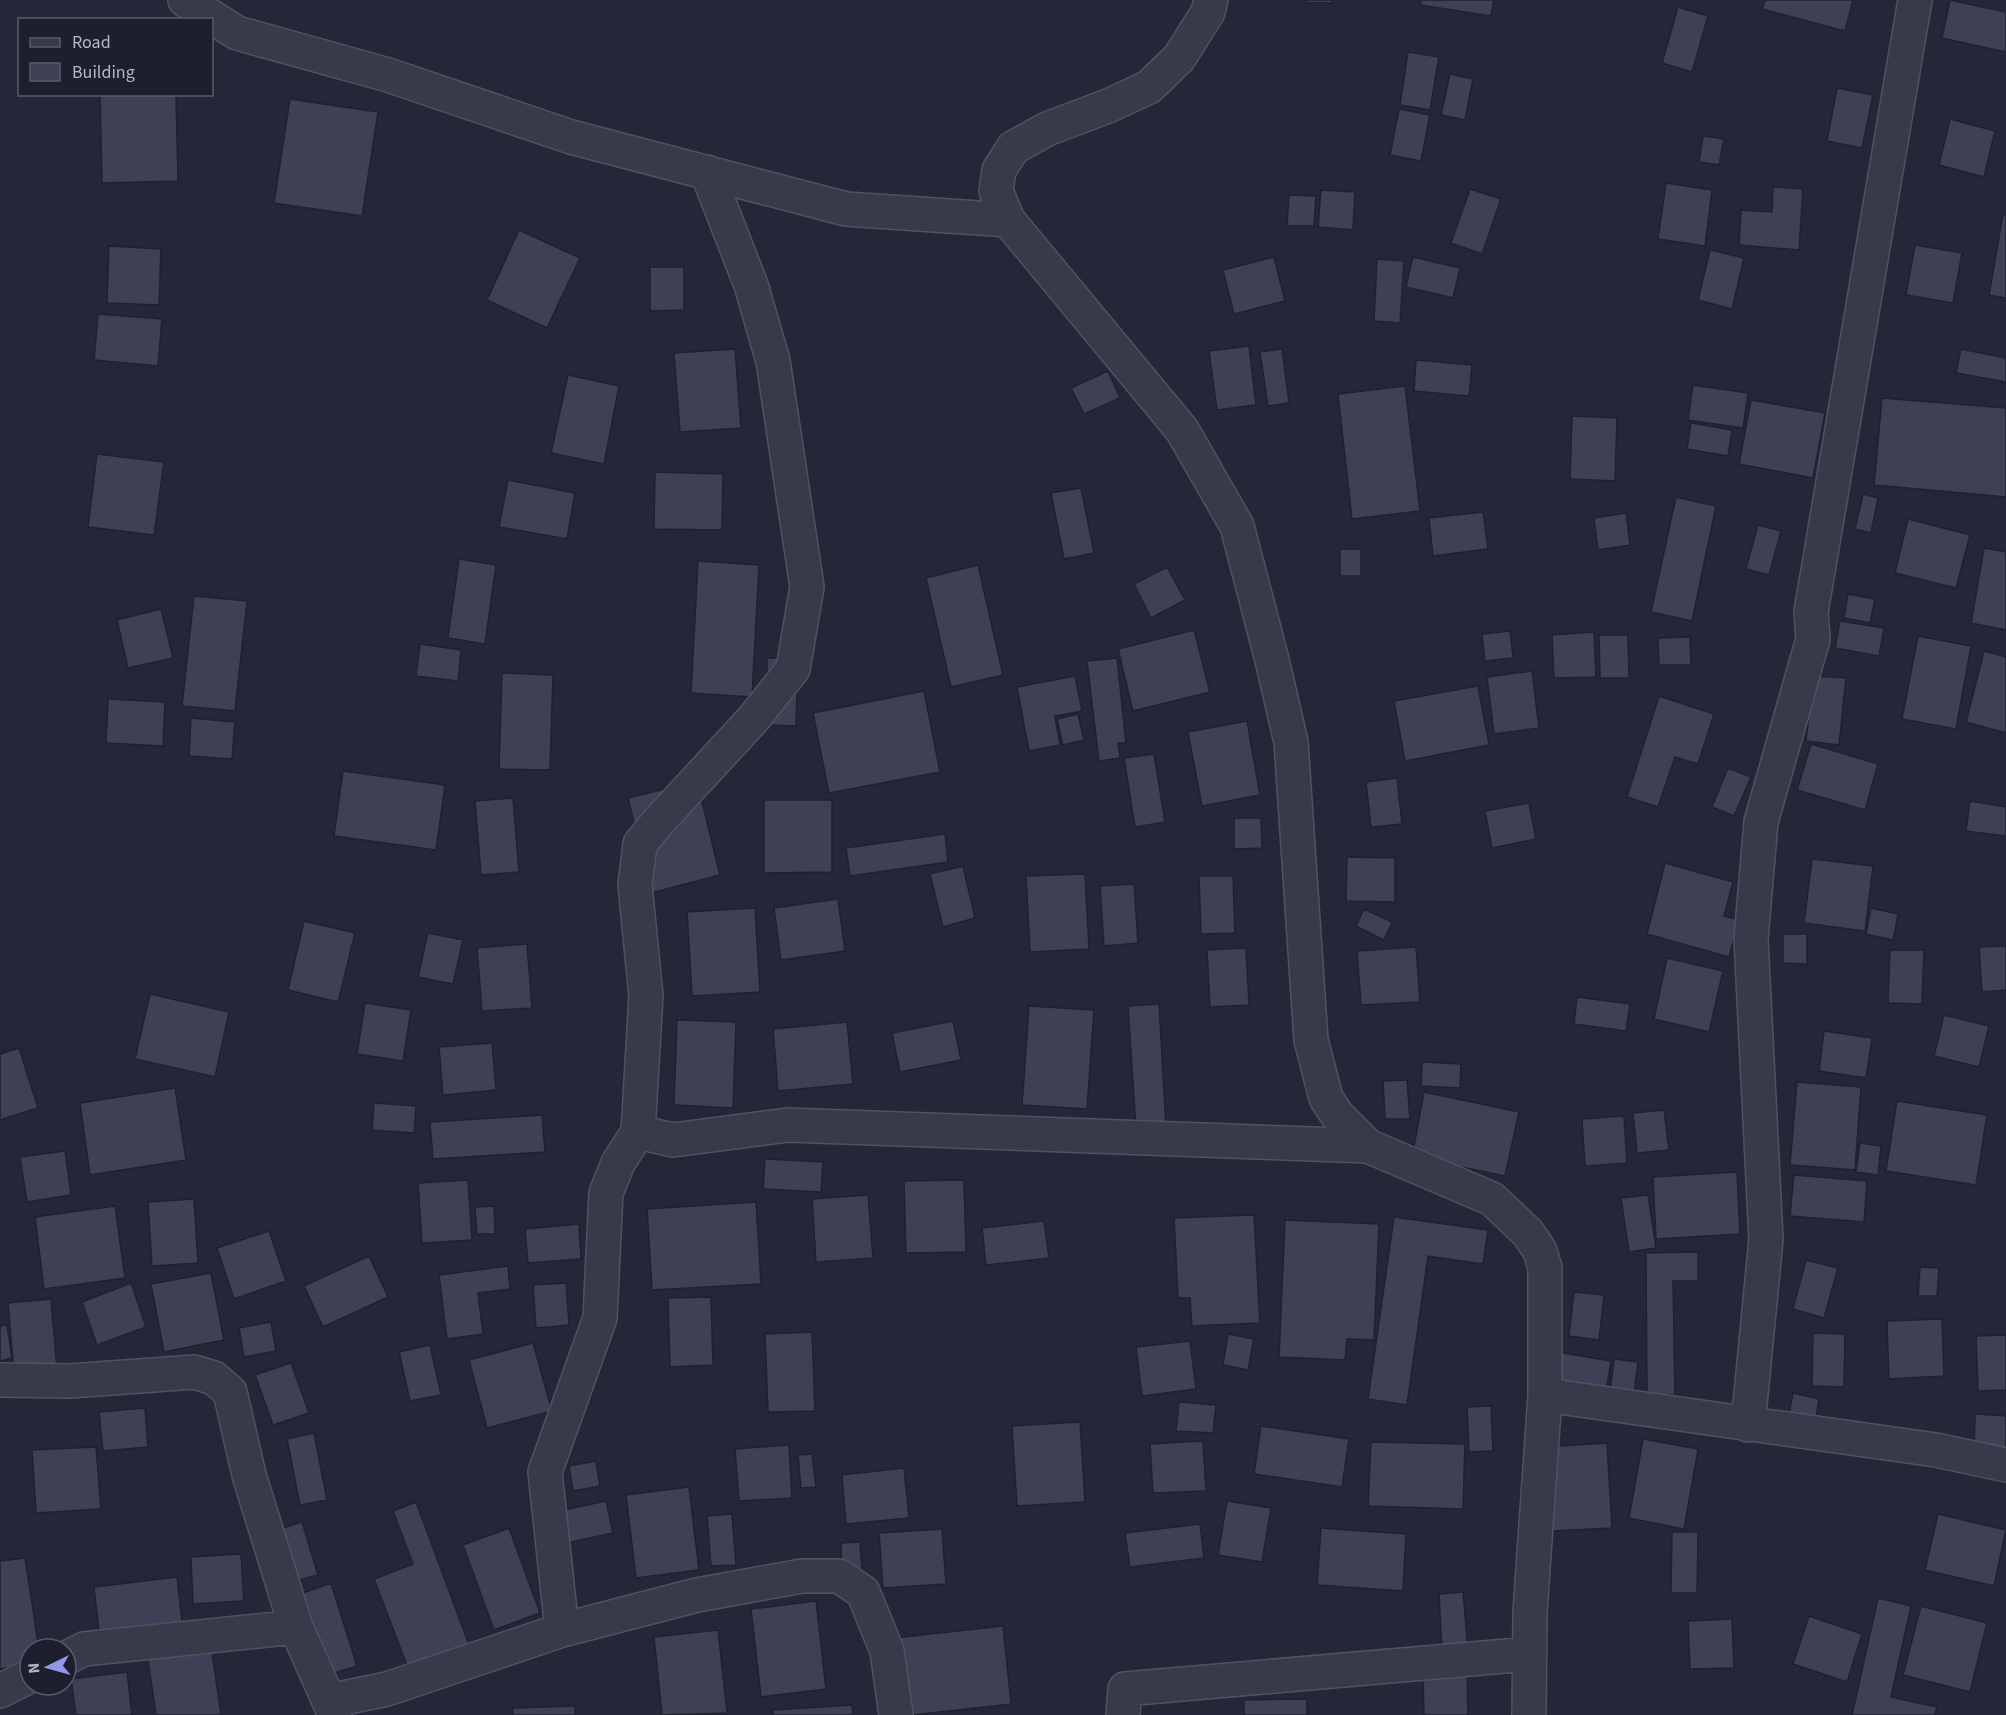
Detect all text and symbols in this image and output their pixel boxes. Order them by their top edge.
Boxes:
legend [18,18,213,96]
text: Road [72,30,111,55]
text: Building [72,60,135,85]
north arrow [18,1637,78,1697]
text: N [23,1662,45,1674]

